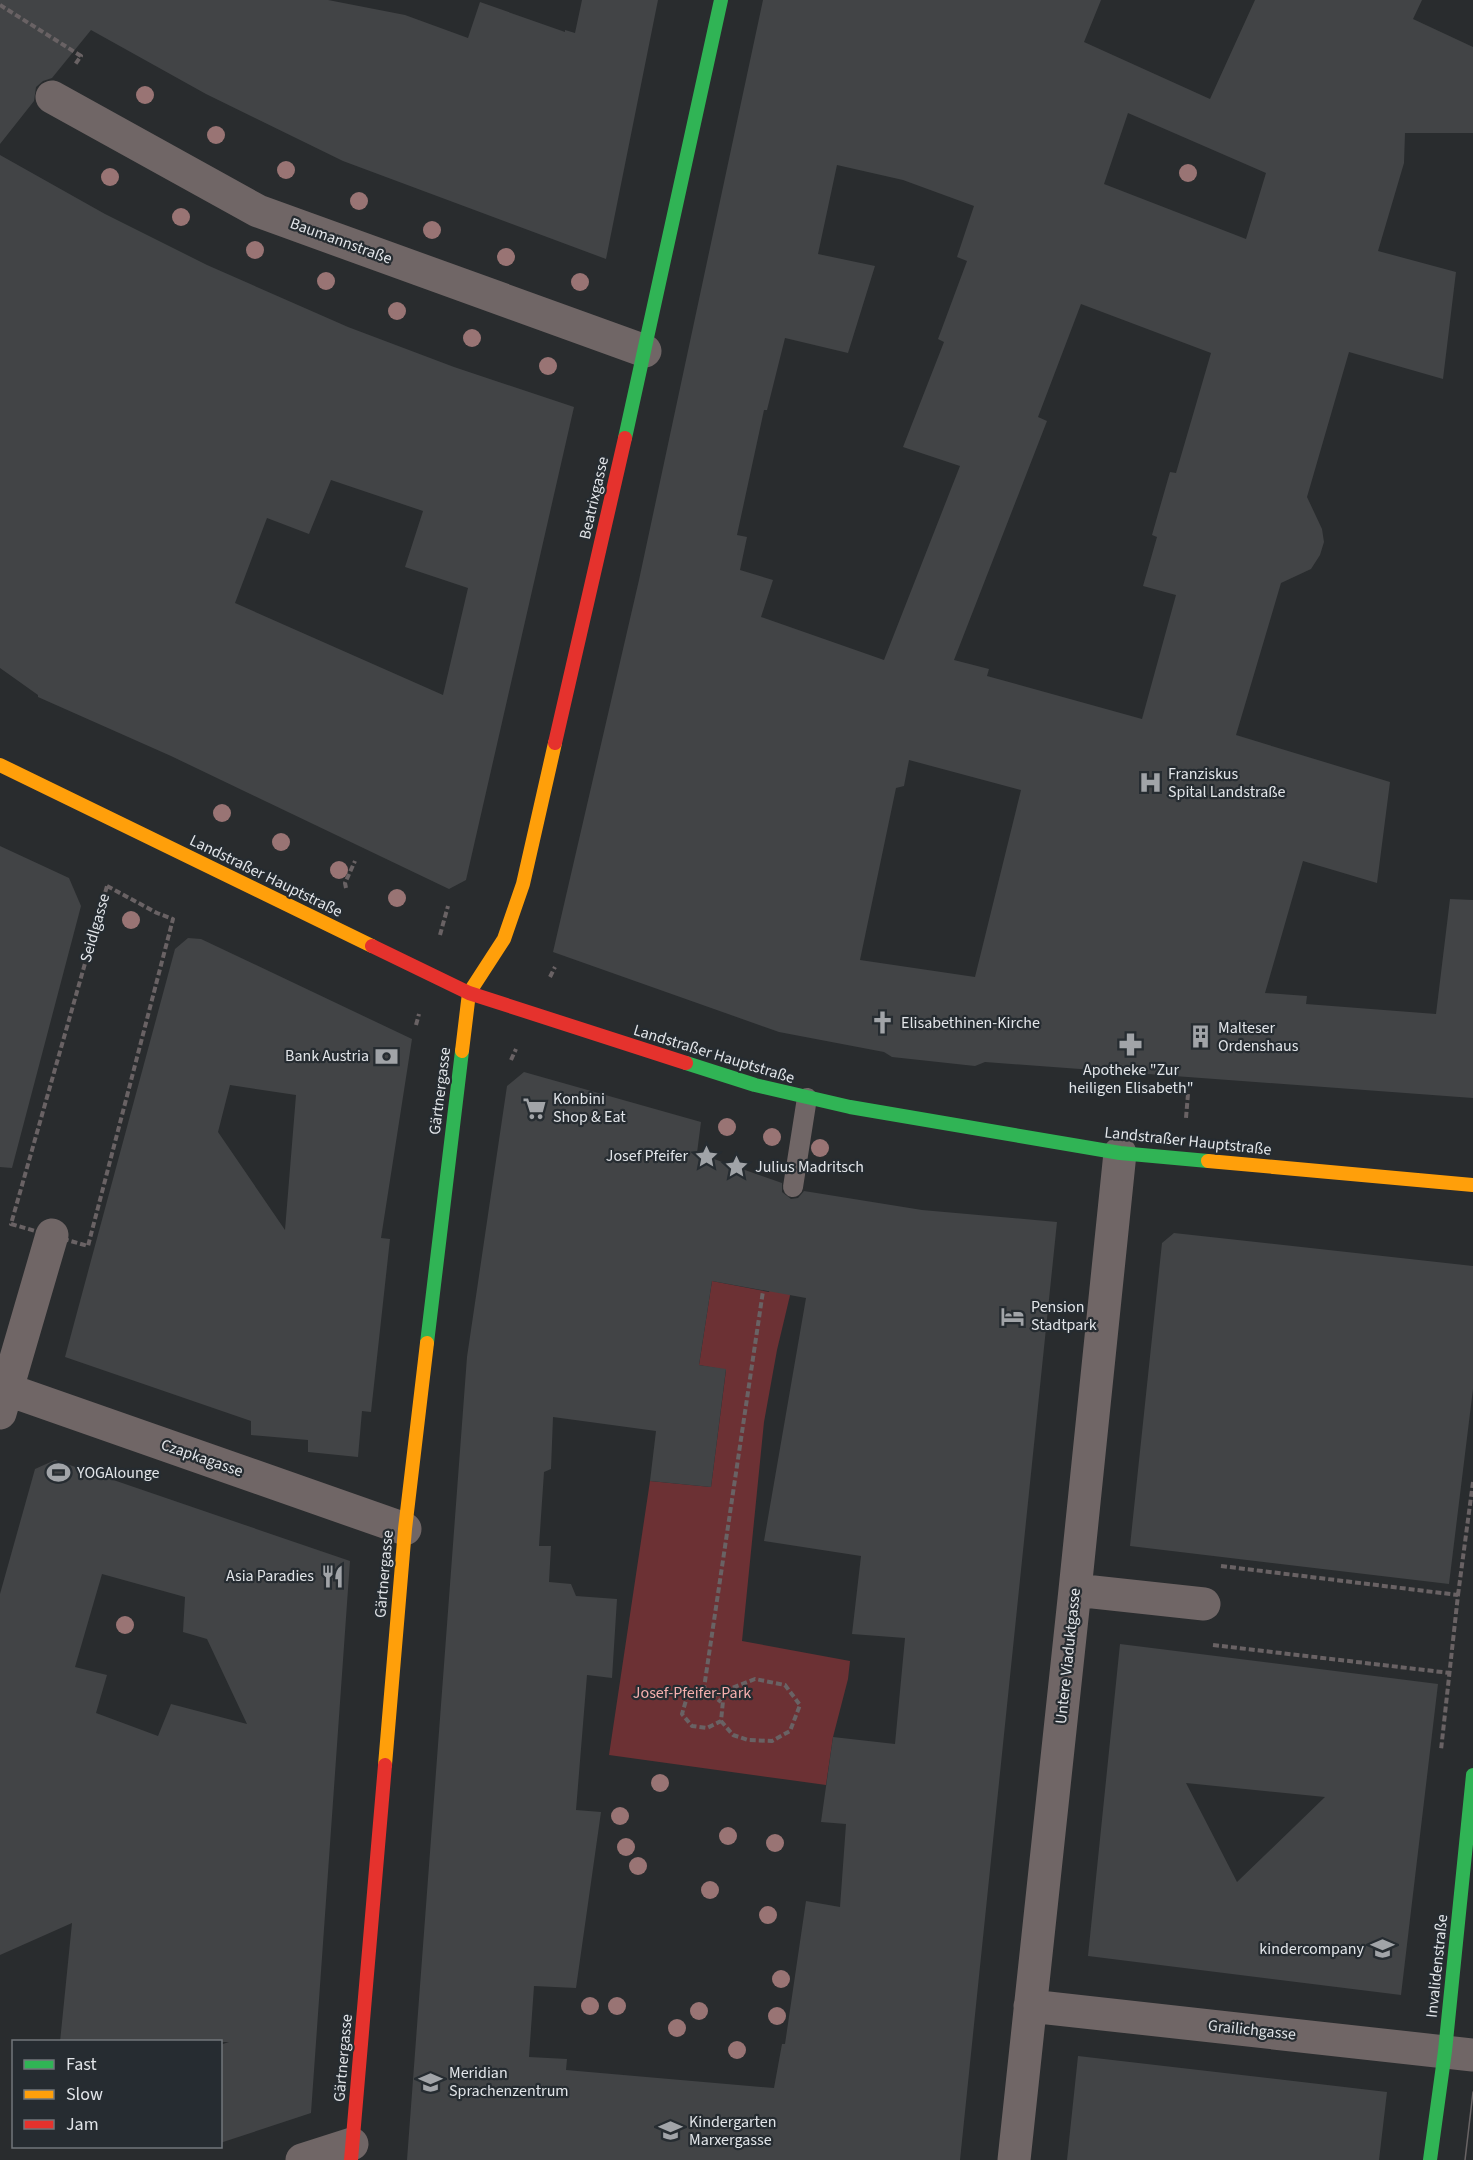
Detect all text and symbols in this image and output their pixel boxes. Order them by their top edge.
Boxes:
street label: Baumannstraße [287,212,395,270]
street label: Beatrixgasse [574,454,614,542]
place label: Franziskus Spital Landstraße [1168,763,1285,803]
hospital icon: Franziskus Spital Landstraße [1137,770,1163,796]
street label: Landstraßer Hauptstraße [186,829,346,923]
street label: Seidlgasse [75,891,115,965]
church icon: Elisabethinen-Kirche [870,1010,896,1036]
place label: Elisabethinen-Kirche [901,1012,1040,1034]
place label: Malteser Ordenshaus [1218,1017,1299,1057]
street label: Landstraßer Hauptstraße [631,1019,797,1089]
building icon: Malteser Ordenshaus [1187,1024,1213,1050]
pharmacy icon: Apotheke "Zur heiligen Elisabeth" [1118,1032,1144,1058]
bank icon: Bank Austria [374,1043,400,1069]
place label: Bank Austria [285,1045,369,1067]
street label: Gärtnergasse [424,1046,456,1136]
place label: Apotheke "Zur heiligen Elisabeth" [1068,1059,1194,1099]
place label: Konbini Shop & Eat [553,1088,626,1128]
supermarket icon: Konbini Shop & Eat [522,1095,548,1121]
street label: Landstraßer Hauptstraße [1103,1121,1273,1161]
place icon: Josef Pfeifer [693,1143,719,1169]
place label: Josef Pfeifer [606,1145,688,1167]
place icon: Julius Madritsch [724,1154,750,1180]
place label: Julius Madritsch [755,1156,864,1178]
place label: Pension Stadtpark [1031,1296,1097,1336]
hotel icon: Pension Stadtpark [1000,1303,1026,1329]
street label: Czapkagasse [158,1434,246,1482]
sports icon: YOGAlounge [46,1460,72,1486]
place label: YOGAlounge [76,1462,160,1484]
street label: Gärtnergasse [369,1529,399,1619]
restaurant icon: Asia Paradies [319,1563,345,1589]
place label: Asia Paradies [226,1565,314,1587]
street label: Untere Viaduktgasse [1050,1587,1086,1725]
park label: Josef-Pfeifer-Park [633,1682,751,1704]
street label: Invalidenstraße [1421,1913,1453,2019]
school or university icon: kindercompany [1369,1936,1395,1962]
place label: kindercompany [1259,1938,1365,1960]
street label: Gärtnergasse [328,2013,358,2103]
street label: Grailichgasse [1207,2014,1297,2046]
legend [12,2040,222,2148]
text: Fast [66,2052,97,2077]
place label: Meridian Sprachenzentrum [449,2062,569,2102]
school or university icon: Meridian Sprachenzentrum [418,2069,444,2095]
text: Slow [66,2082,103,2107]
place label: Kindergarten Marxergasse [689,2111,776,2151]
text: Jam [66,2112,99,2137]
school or university icon: Kindergarten Marxergasse [658,2118,684,2144]

